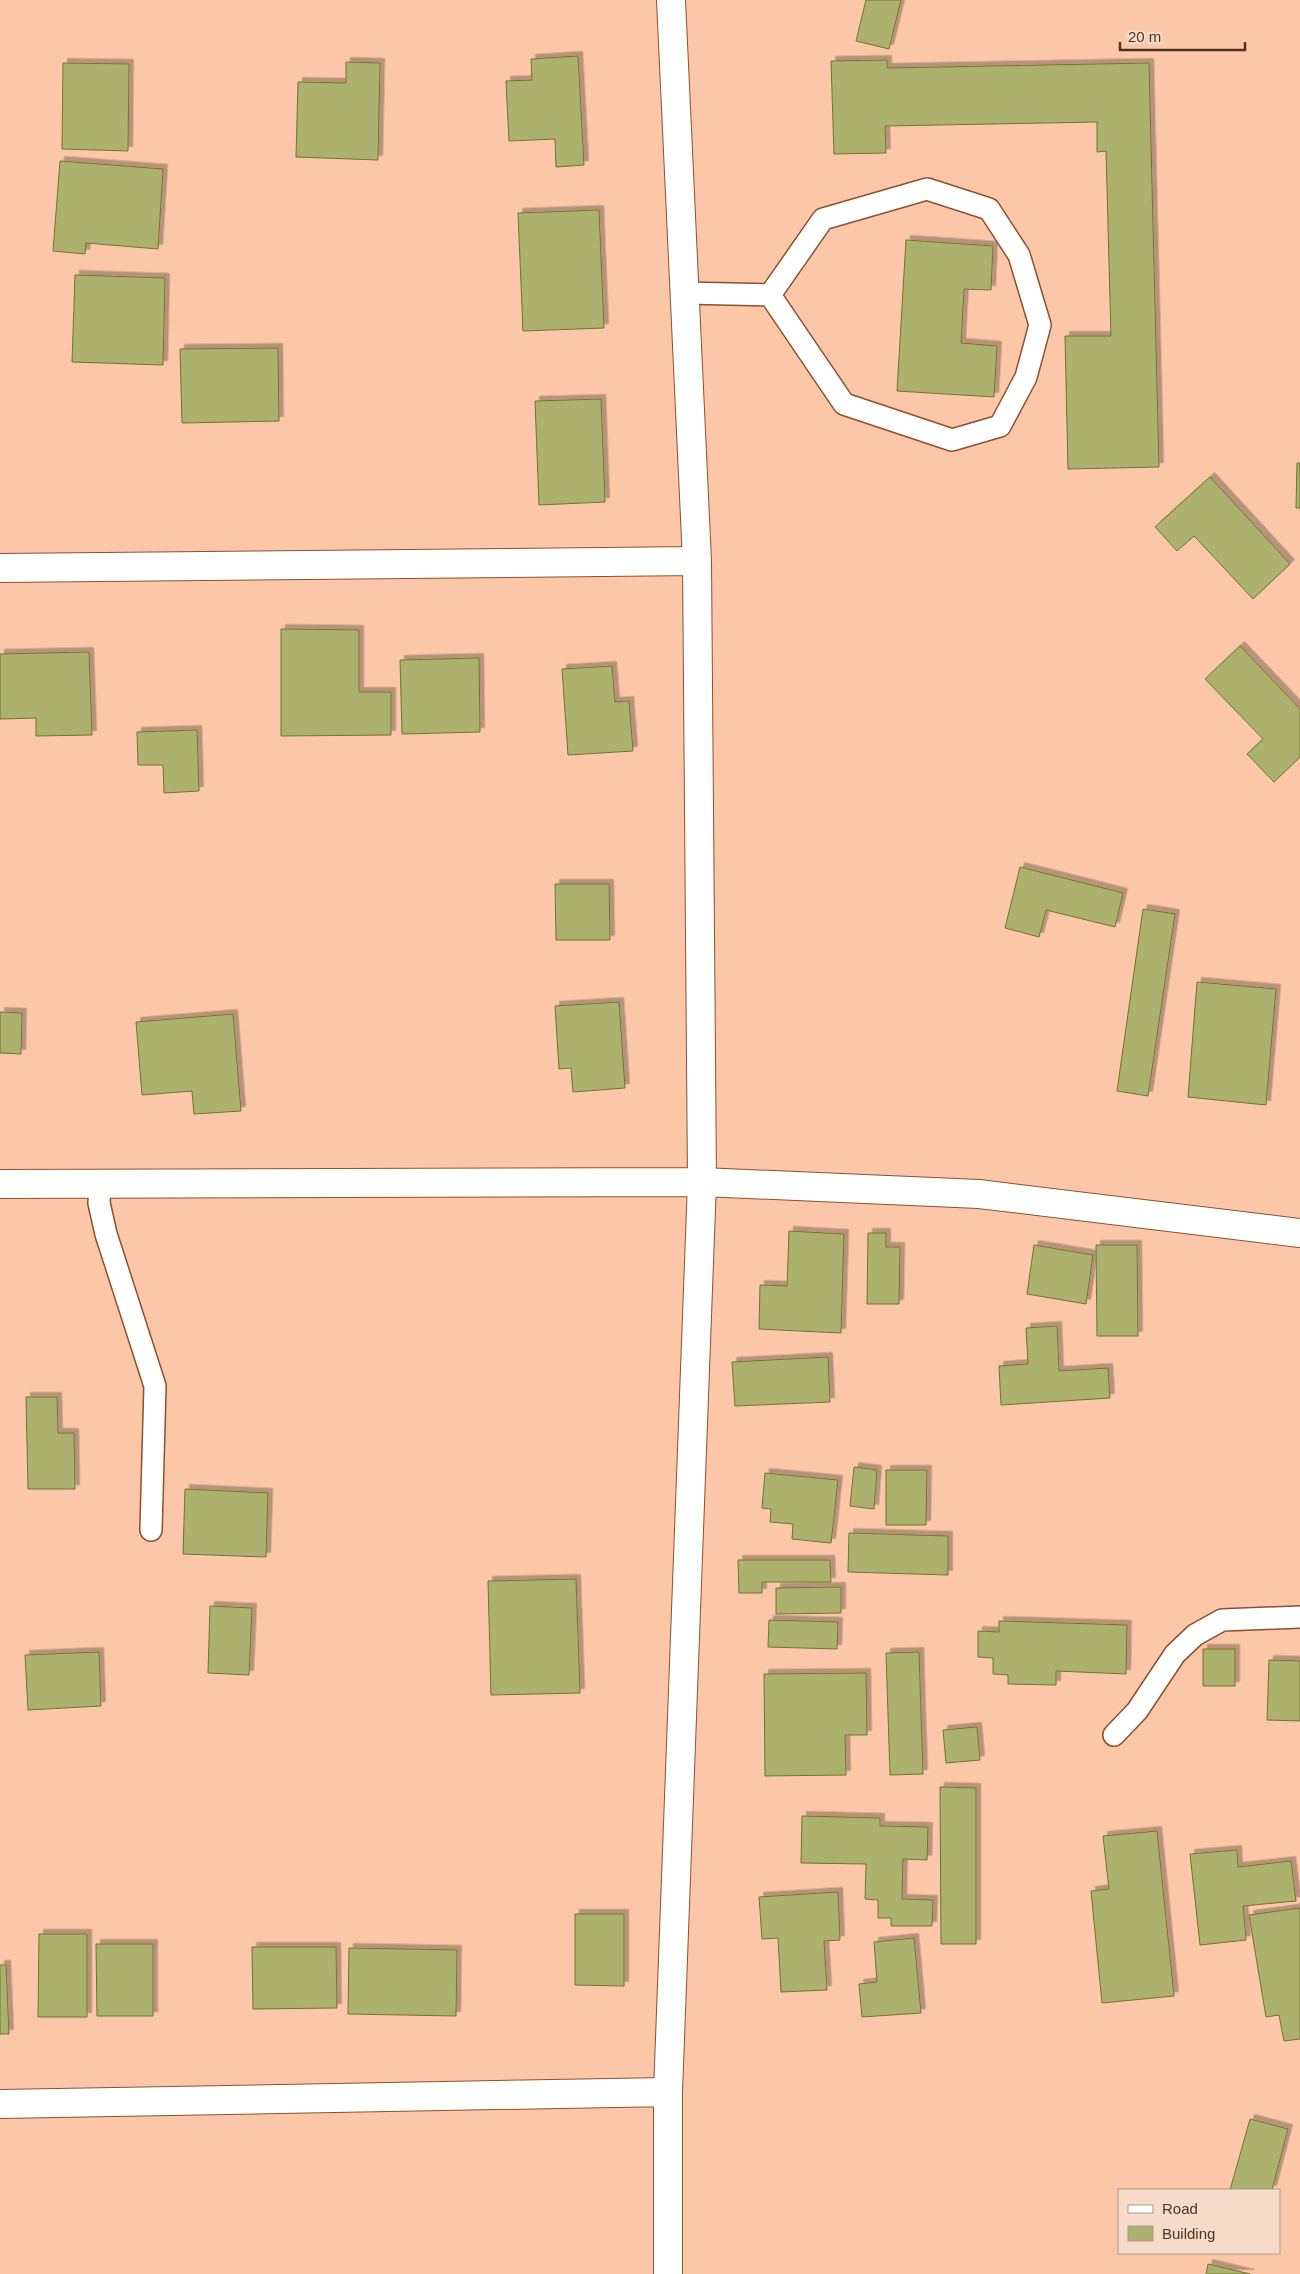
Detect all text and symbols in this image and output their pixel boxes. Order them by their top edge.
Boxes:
scale bar [1120,20,1245,52]
text: 20 m [1128,28,1161,45]
legend [1118,2189,1280,2254]
text: Road [1162,2200,1198,2217]
text: Building [1162,2225,1215,2242]

